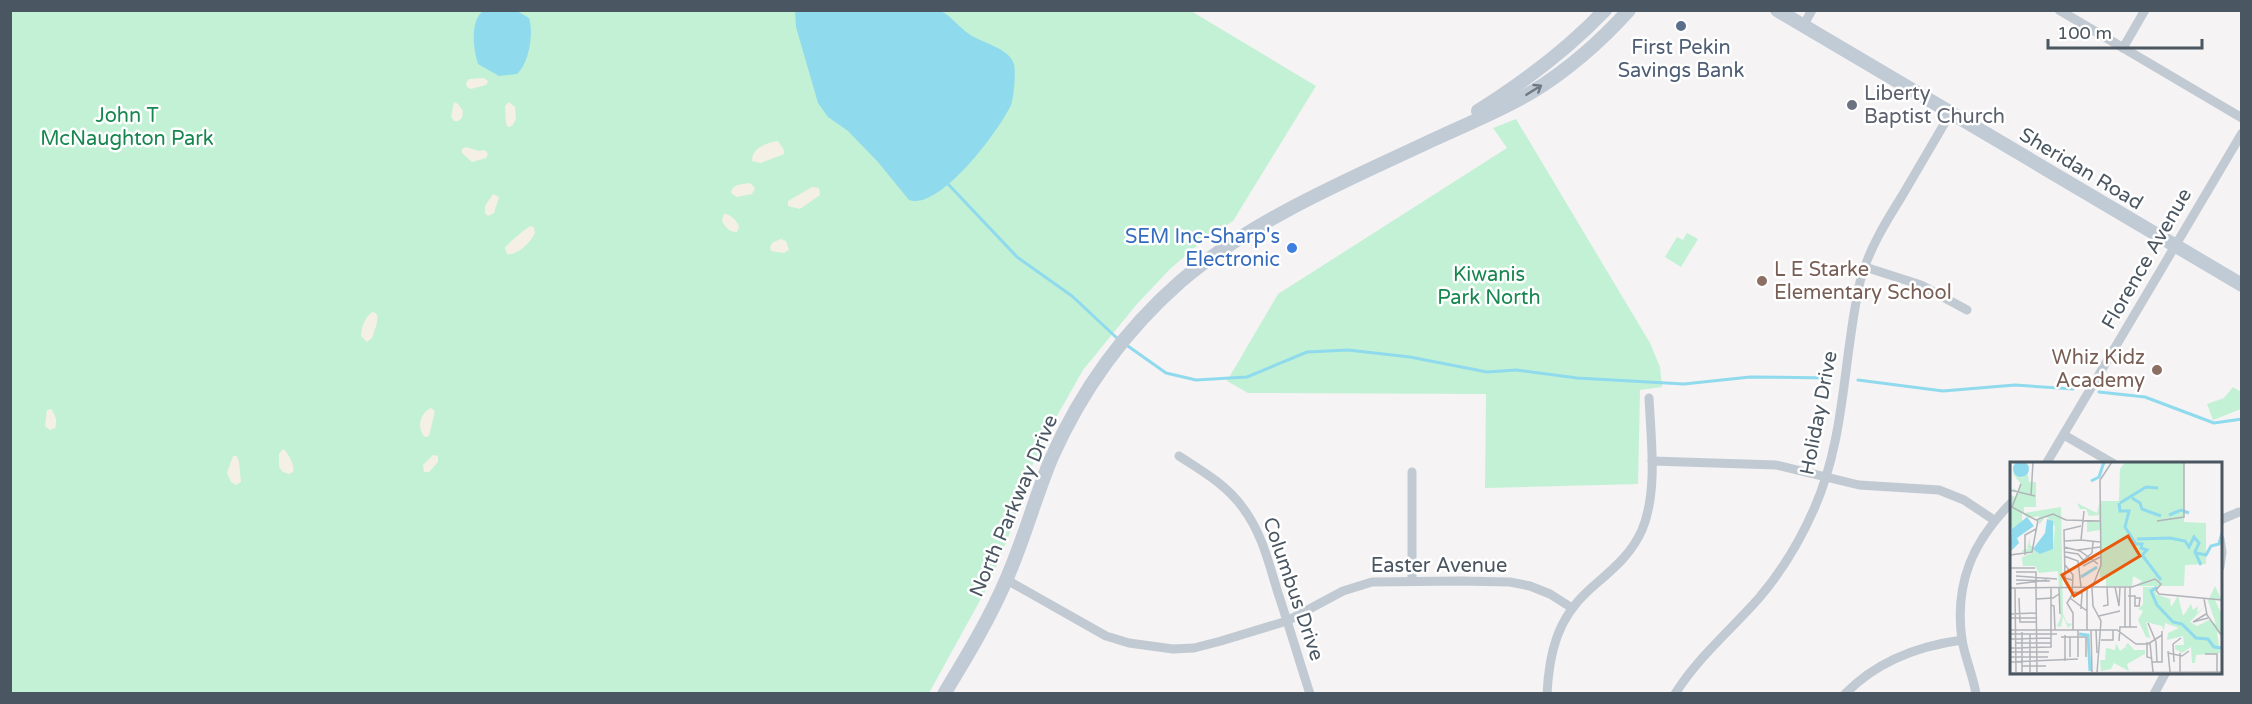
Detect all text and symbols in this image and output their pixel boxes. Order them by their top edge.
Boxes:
scale bar [2048,12,2202,50]
marker: First Pekin Savings Bank [1674,19,1688,33]
text: 100 m [2057,22,2112,44]
place label: First Pekin Savings Bank [1618,36,1744,83]
place label: Liberty Baptist Church [1864,82,2005,129]
one-way arrow [1526,83,1543,96]
marker: Liberty Baptist Church [1845,98,1859,112]
park label: John T McNaughton Park [40,104,214,151]
street label: Sheridan Road [2015,123,2147,215]
street label: Florence Avenue [2097,184,2197,334]
place label: SEM Inc-Sharp's Electronic [1125,225,1280,272]
marker: SEM Inc-Sharp's Electronic [1285,241,1299,255]
place label: L E Starke Elementary School [1774,258,1952,305]
park label: Kiwanis Park North [1437,263,1541,310]
marker: L E Starke Elementary School [1755,274,1769,288]
place label: Whiz Kidz Academy [2052,346,2145,393]
street label: Holiday Drive [1795,349,1843,477]
marker: Whiz Kidz Academy [2150,363,2164,377]
street label: North Parkway Drive [965,411,1063,601]
inset map [2010,462,2222,674]
street label: Columbus Drive [1257,514,1329,664]
street label: Easter Avenue [1371,554,1507,578]

